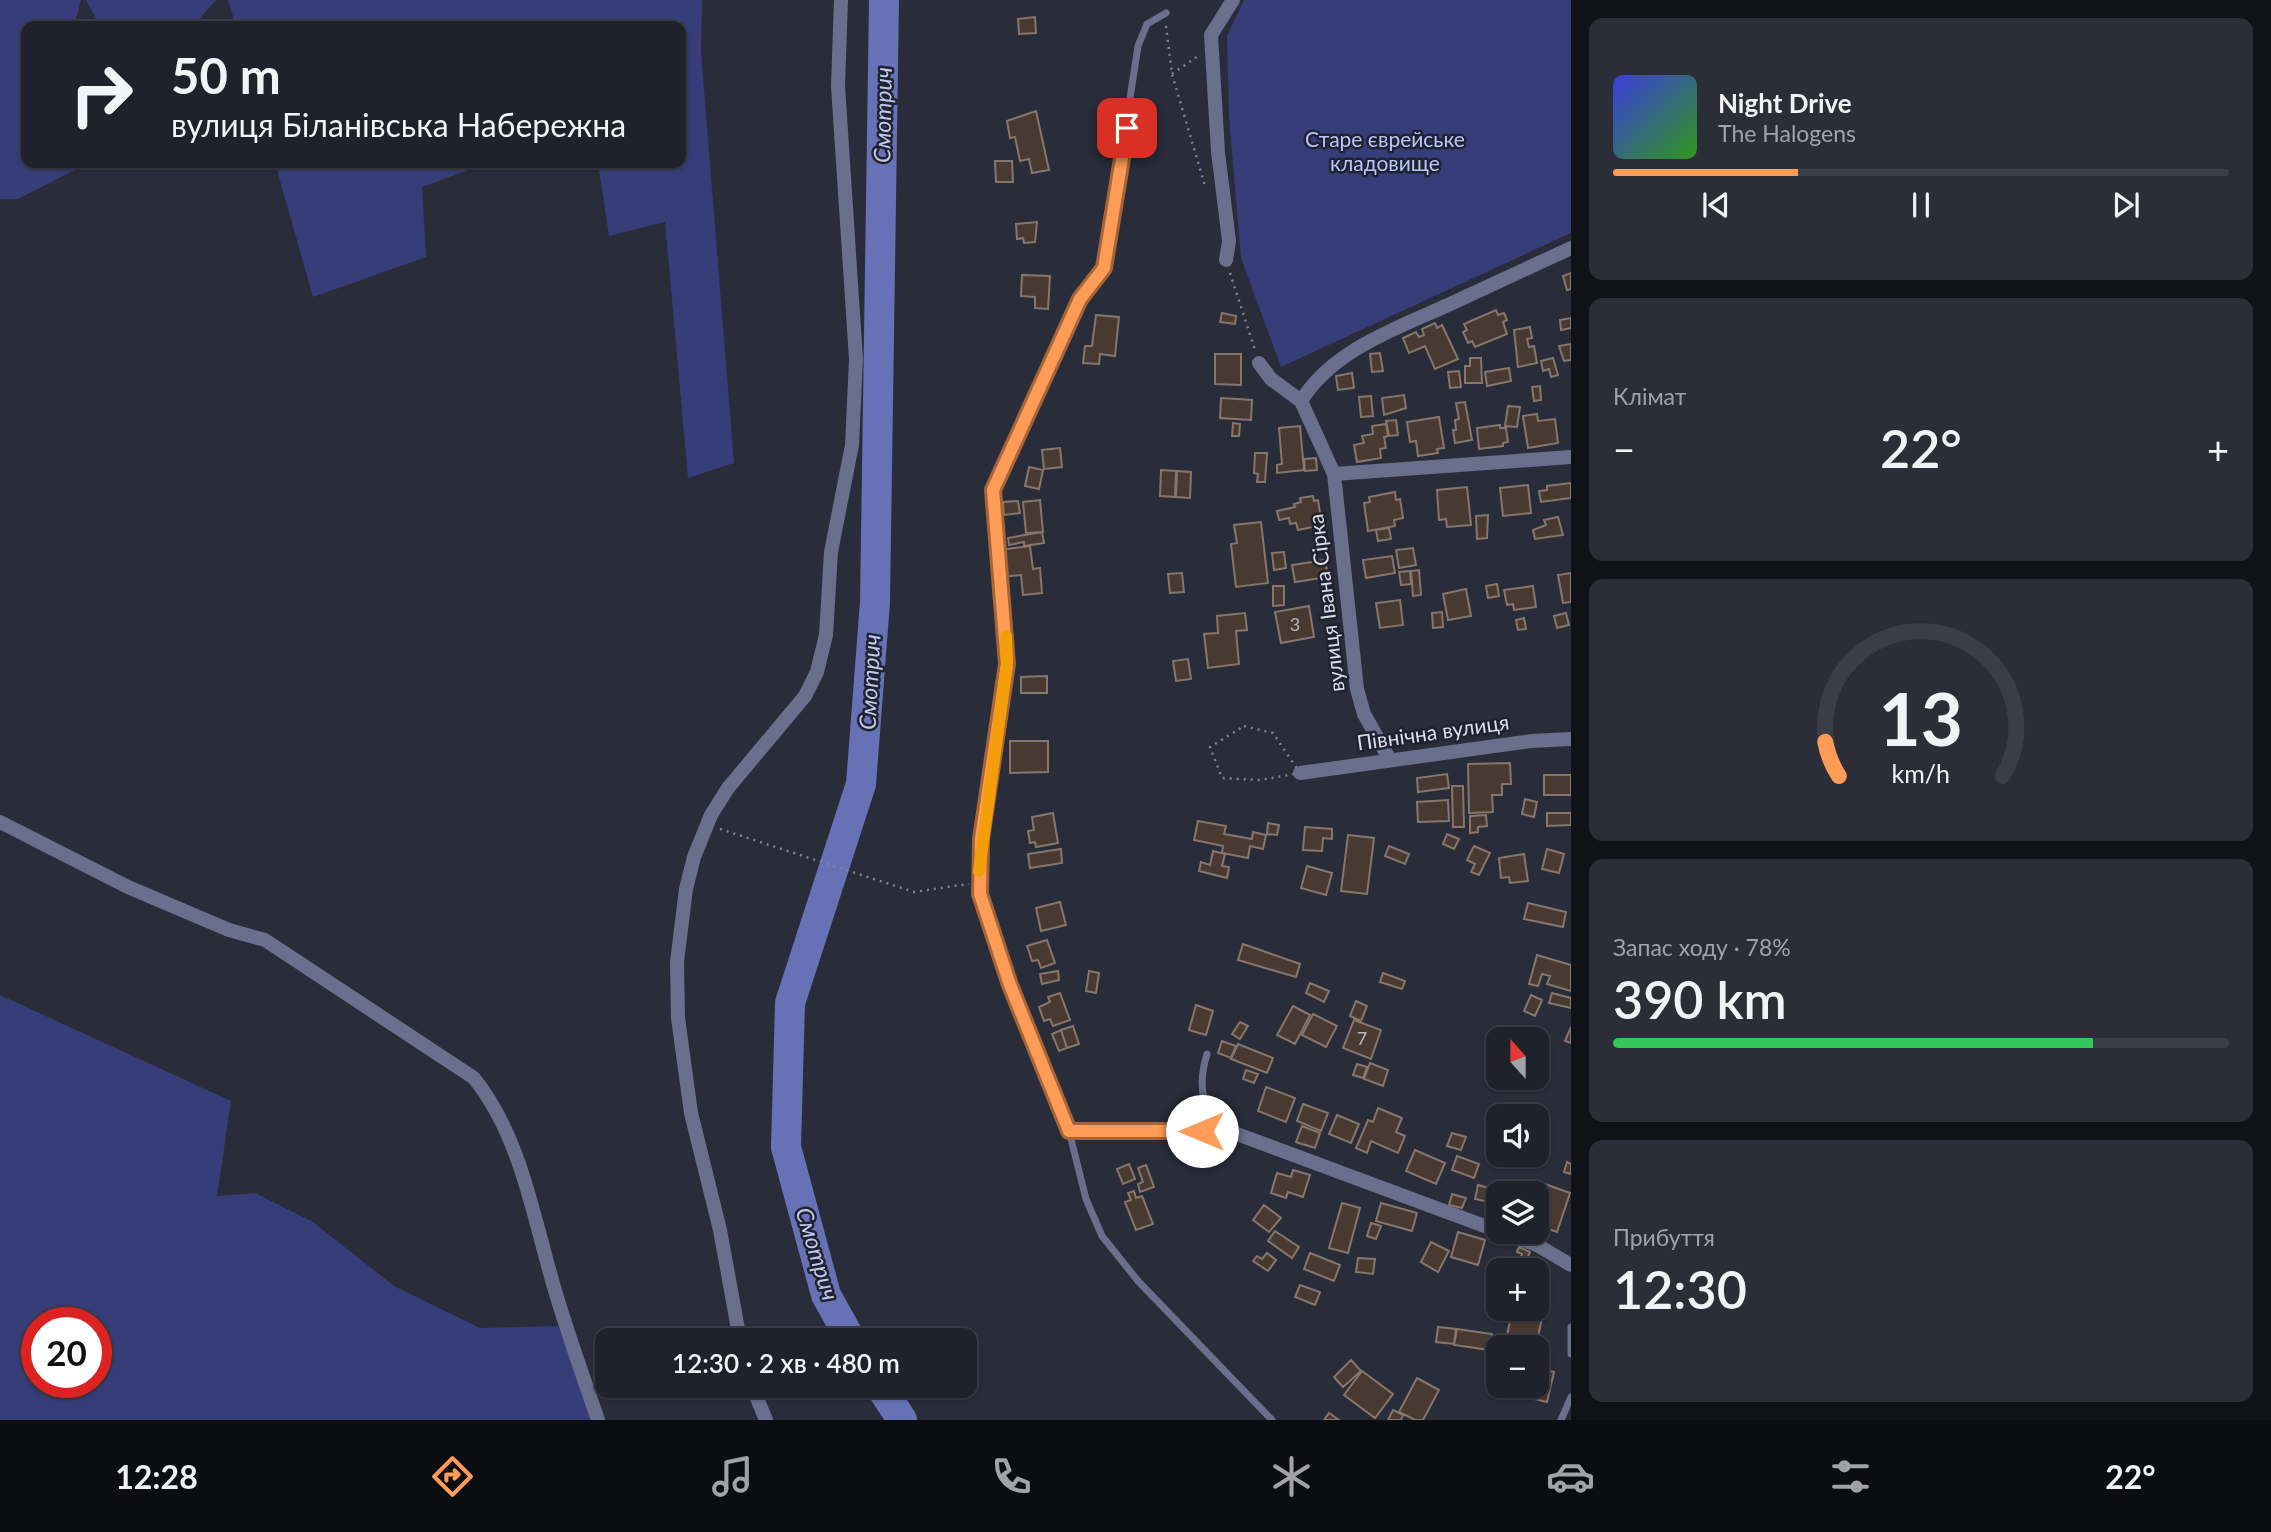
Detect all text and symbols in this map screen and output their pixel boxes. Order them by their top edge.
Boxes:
text: 50 m [171,46,281,104]
icon: right [56,49,147,140]
water label: Смотрич [867,67,897,163]
text: Night Drive [1718,87,1852,119]
pin [1097,98,1157,158]
text: вулиця Біланівська Набережна [171,105,626,144]
icon: arrive [1108,109,1146,147]
text: The Halogens [1718,119,1856,147]
park label: Старе єврейське кладовище [1305,126,1465,175]
icon: previous [1697,186,1735,224]
icon: pause [1902,186,1940,224]
icon: next [2107,186,2145,224]
text: Клімат [1613,382,1686,410]
text: 22° [1880,417,1962,479]
text: − [1613,426,1635,472]
text: + [2207,426,2229,472]
street label: вулиця Івана Сірка [1302,513,1349,694]
house number: 3 [1290,613,1300,635]
water label: Смотрич [853,633,885,730]
text: 13 [1879,674,1963,762]
street label: Північна вулиця [1355,708,1511,755]
text: km/h [1892,758,1950,788]
text: Запас ходу · 78% [1613,933,1791,961]
text: 390 km [1613,968,1787,1030]
house number: 7 [1357,1027,1367,1049]
north arrow [1486,1027,1549,1090]
map controls [1486,1027,1549,1398]
position arrow [1165,1094,1239,1168]
button: sound [1486,1104,1549,1167]
button: layers [1486,1181,1549,1244]
water label: Смотрич [791,1204,845,1304]
text: Прибуття [1613,1223,1715,1251]
button: + [1486,1258,1549,1321]
text: 12:30 [1613,1258,1747,1320]
speed limit sign: 20 [21,1307,112,1398]
button: − [1486,1335,1549,1398]
text: 12:30 · 2 хв · 480 m [672,1347,900,1379]
icon: directions [428,1452,477,1501]
icon: music [708,1452,757,1501]
icon: phone [987,1452,1036,1501]
icon: climate [1267,1452,1316,1501]
icon: car [1546,1452,1595,1501]
icon: filters [1826,1452,1875,1501]
text: 12:28 [115,1457,198,1496]
text: 22° [2105,1457,2156,1496]

